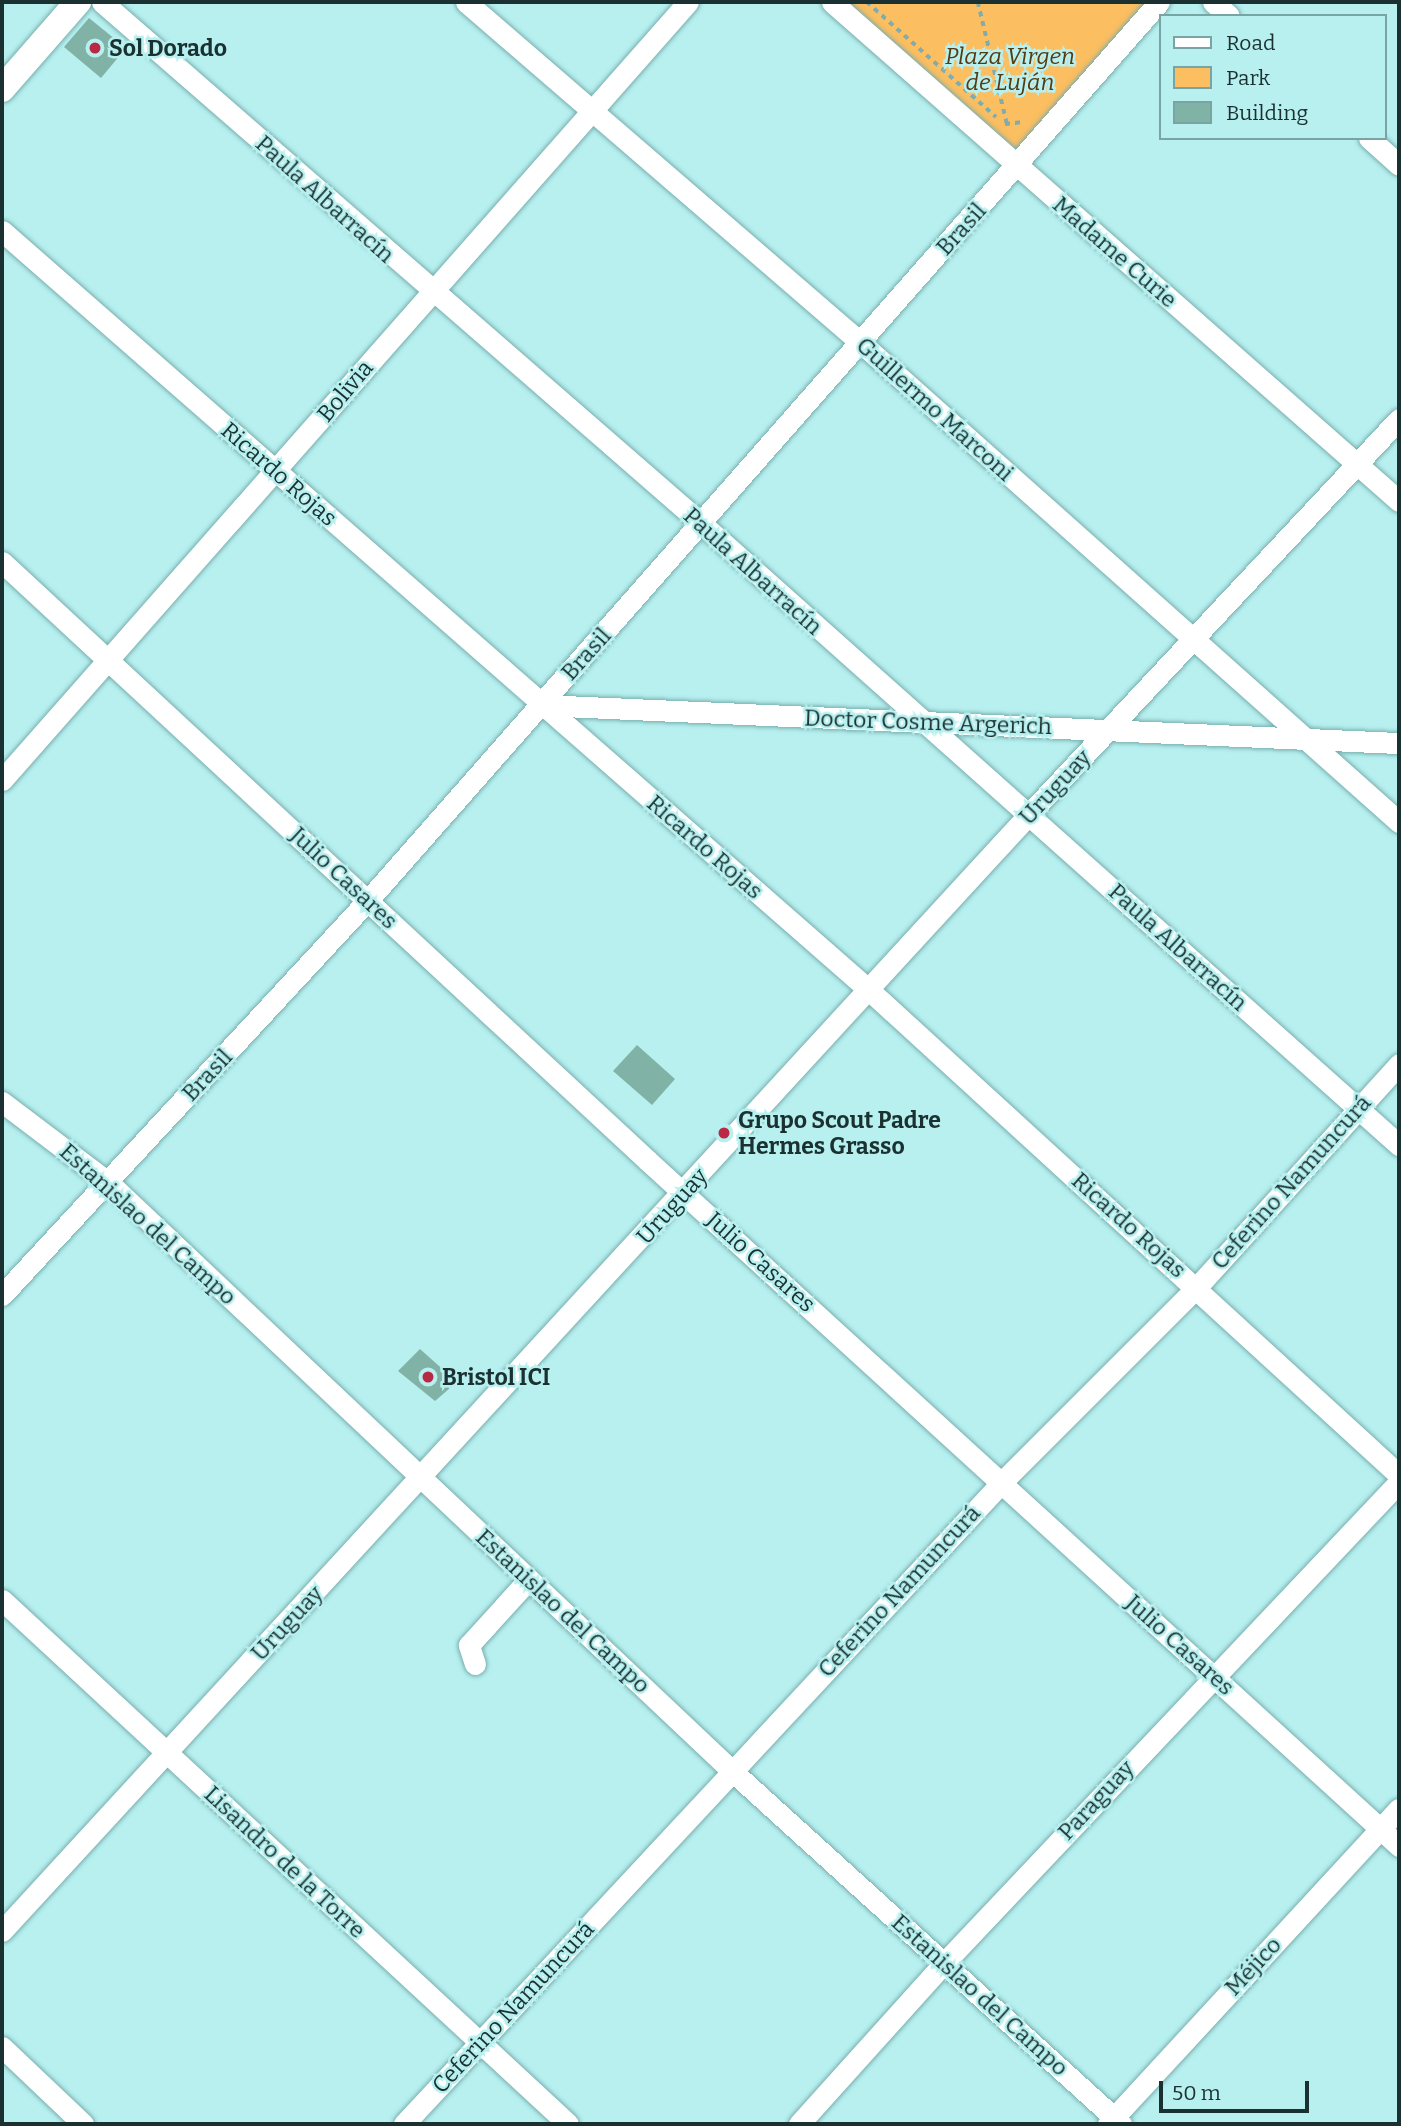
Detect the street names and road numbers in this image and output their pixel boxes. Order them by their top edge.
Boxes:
street label: Paula Albarracín [250,130,400,268]
street label: Madame Curie [1047,191,1183,313]
street label: Brasil [930,197,992,261]
street label: Guillermo Marconi [851,331,1019,487]
street label: Bolivia [311,355,379,427]
street label: Ricardo Rojas [215,416,343,532]
street label: Paula Albarracín [678,502,828,640]
street label: Brasil [555,622,617,686]
street label: Doctor Cosme Argerich [804,704,1052,740]
street label: Uruguay [1013,744,1097,830]
street label: Ricardo Rojas [641,789,769,905]
street label: Julio Casares [285,821,403,935]
street label: Paula Albarracín [1103,878,1253,1016]
street label: Brasil [176,1043,238,1107]
street label: Ceferino Namuncurá [1205,1089,1377,1275]
street label: Estanislao del Campo [54,1137,242,1311]
street label: Uruguay [631,1162,713,1250]
street label: Ricardo Rojas [1066,1166,1192,1284]
street label: Julio Casares [701,1206,821,1318]
street label: Ceferino Namuncurá [812,1499,986,1683]
street label: Estanislao del Campo [470,1523,656,1699]
street label: Uruguay [245,1580,329,1666]
street label: Julio Casares [1120,1589,1240,1701]
street label: Paraguay [1052,1754,1140,1846]
street label: Lisandro de la Torre [199,1780,371,1944]
street label: Estanislao del Campo [886,1908,1074,2082]
street label: Ceferino Namuncurá [426,1915,600,2099]
street label: Méjico [1219,1931,1287,2001]

